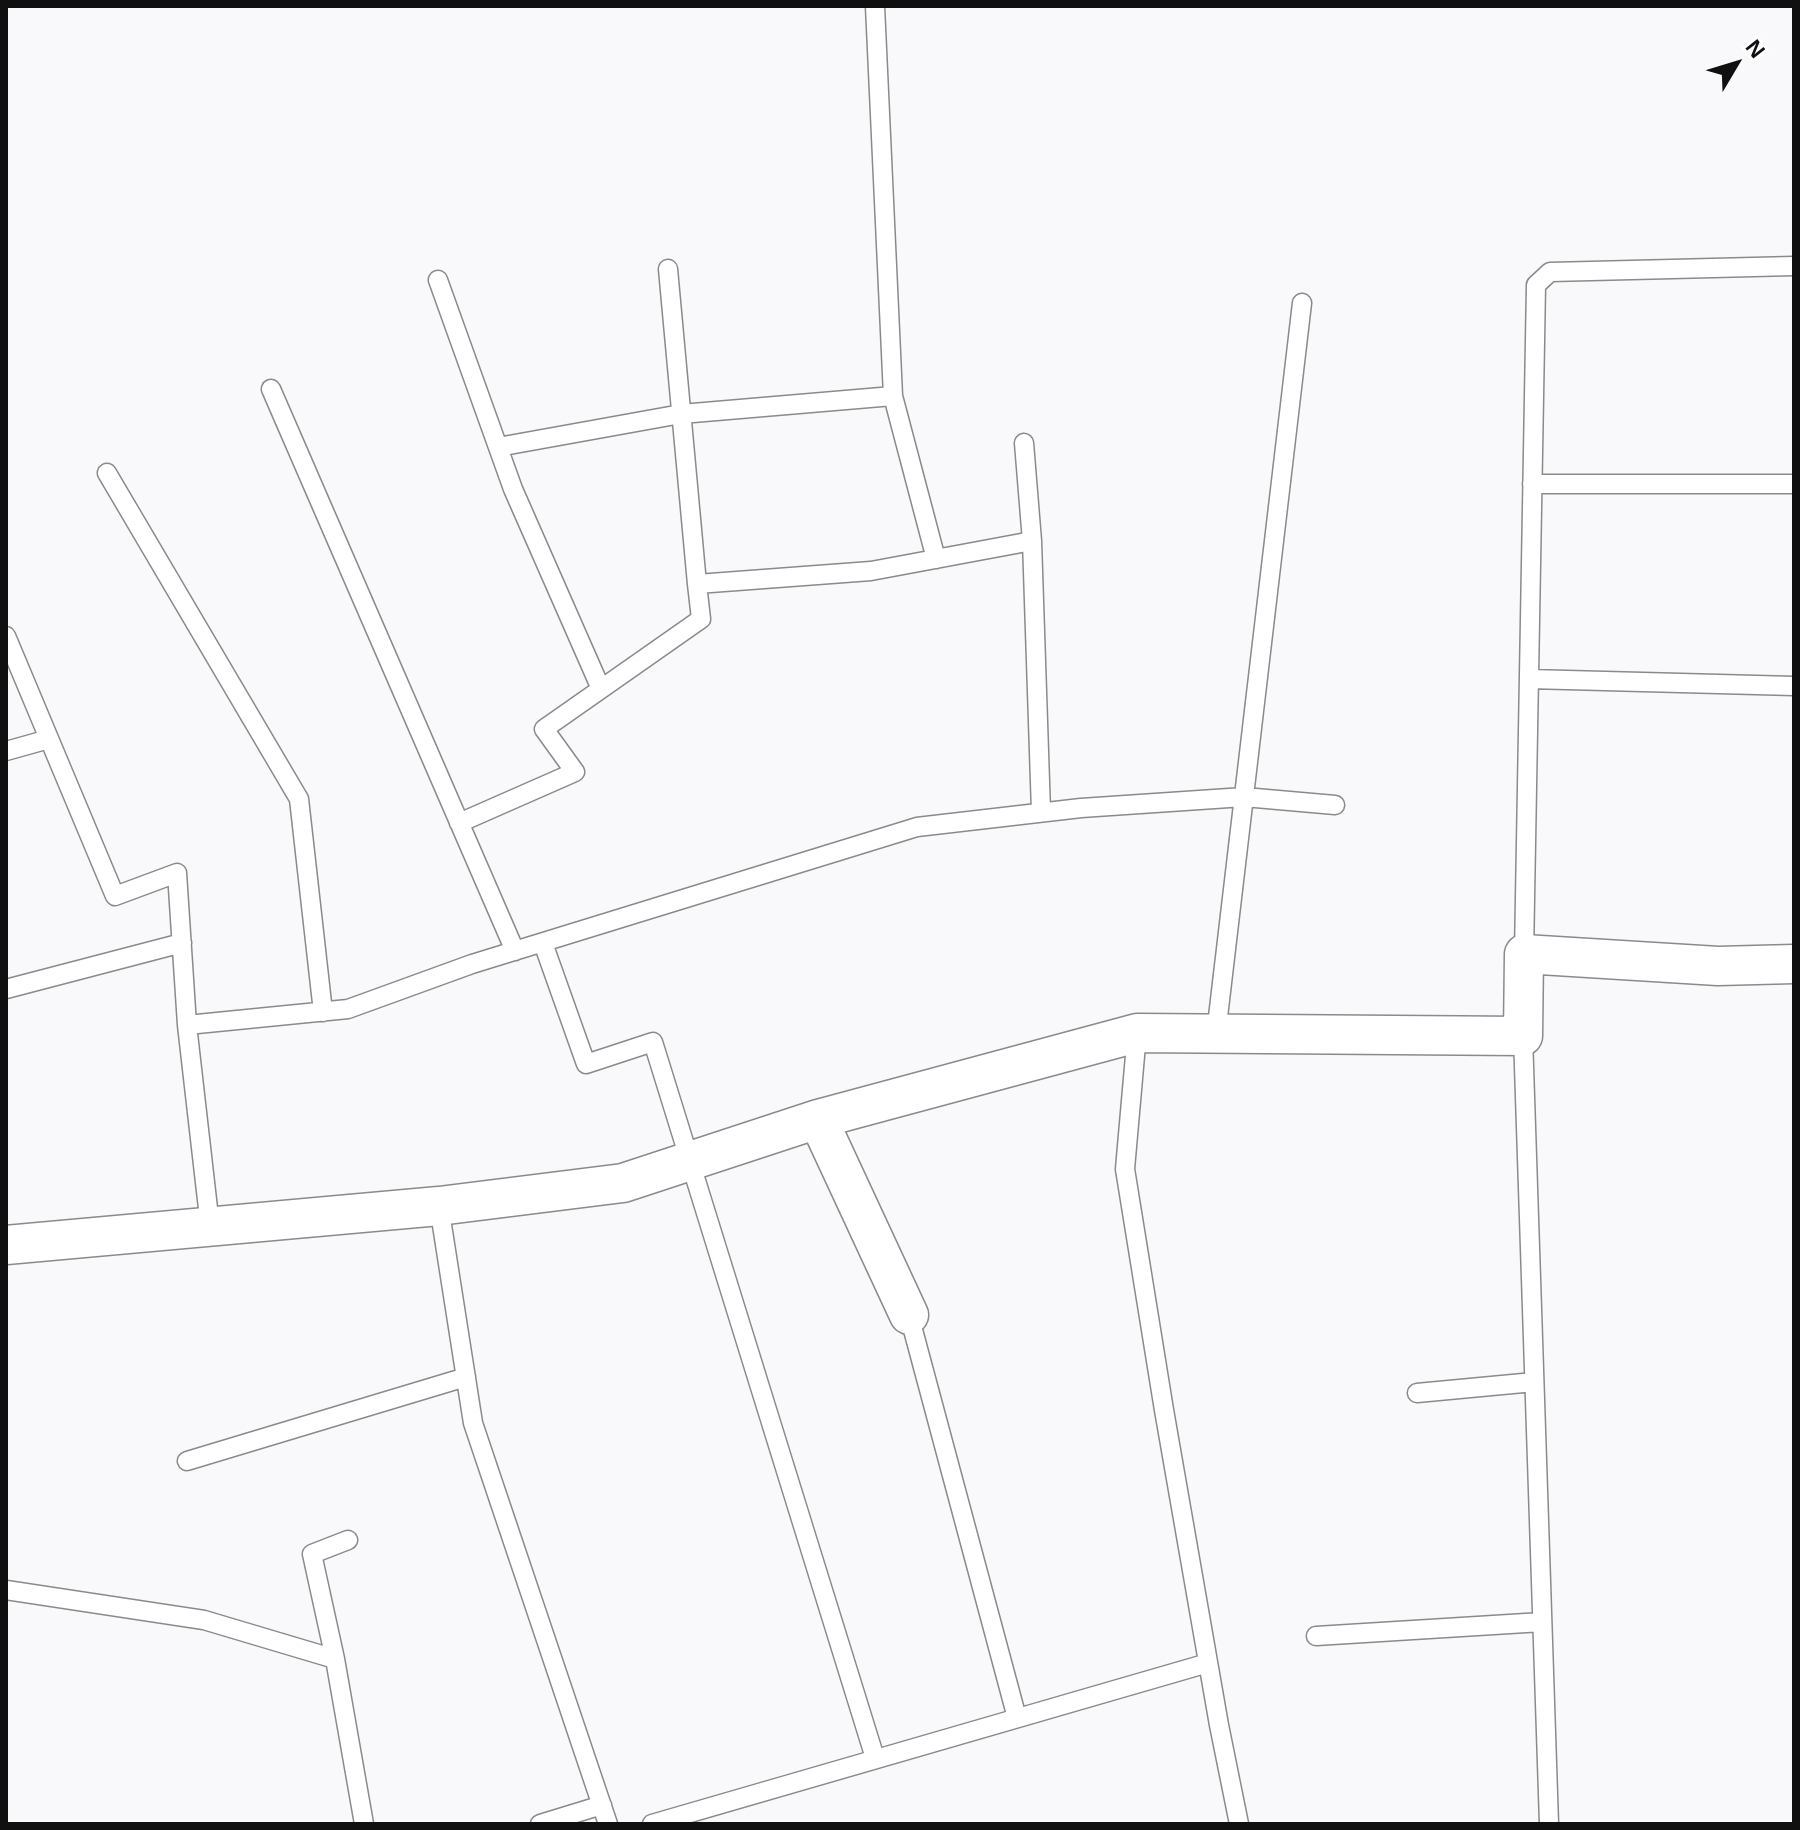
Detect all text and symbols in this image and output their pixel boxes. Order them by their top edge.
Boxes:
north arrow [1696,24,1776,104]
text: N [1741,35,1770,63]

